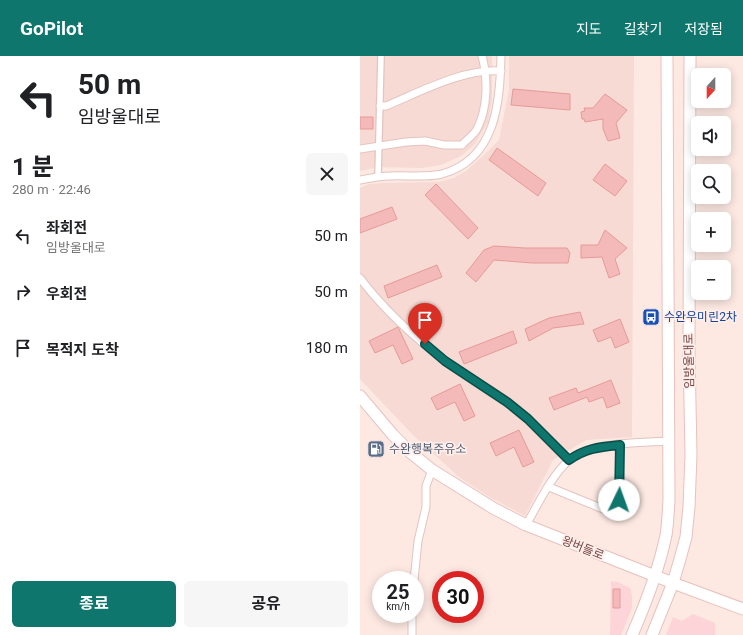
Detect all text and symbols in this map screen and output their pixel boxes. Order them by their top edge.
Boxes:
text: GoPilot [20,17,83,40]
text: 지도 [576,21,602,37]
text: 길찾기 [624,21,662,37]
text: 저장됨 [684,21,723,37]
text: 50 m [78,68,141,101]
north arrow [691,68,731,108]
map controls [691,68,731,300]
icon: left [12,72,64,124]
text: 임방울대로 [78,106,161,127]
button: sound [691,116,731,156]
text: 1 분 [12,153,54,181]
button: close [306,153,348,195]
button: search [691,164,731,204]
text: 280 m · 22:46 [12,182,91,197]
button: + [691,212,731,252]
text: 좌회전 [46,219,87,237]
icon: left [12,225,34,247]
text: 50 m [314,227,348,245]
text: 임방울대로 [46,240,106,255]
button: − [691,260,731,300]
icon: right [12,281,34,303]
text: 50 m [314,283,348,301]
text: 우회전 [46,285,87,303]
pin [408,303,442,344]
bus stop icon: 수완우미린2차 [641,307,661,327]
icon: arrive [414,309,436,331]
place label: 수완우미린2차 [664,310,737,324]
street label: 임방울대로 [682,333,696,389]
icon: arrive [12,337,34,359]
text: 180 m [306,339,348,357]
text: 목적지 도착 [46,341,119,359]
fuel station icon: 수완행복주유소 [366,439,386,459]
place label: 수완행복주유소 [389,442,466,456]
position arrow [598,479,640,521]
street label: 왕버들로 [560,533,606,563]
speed limit sign: 30 [432,571,484,623]
text: 25 [387,580,409,604]
button: 종료 [12,581,176,627]
button: 공유 [184,581,348,627]
text: km/h [386,601,410,612]

